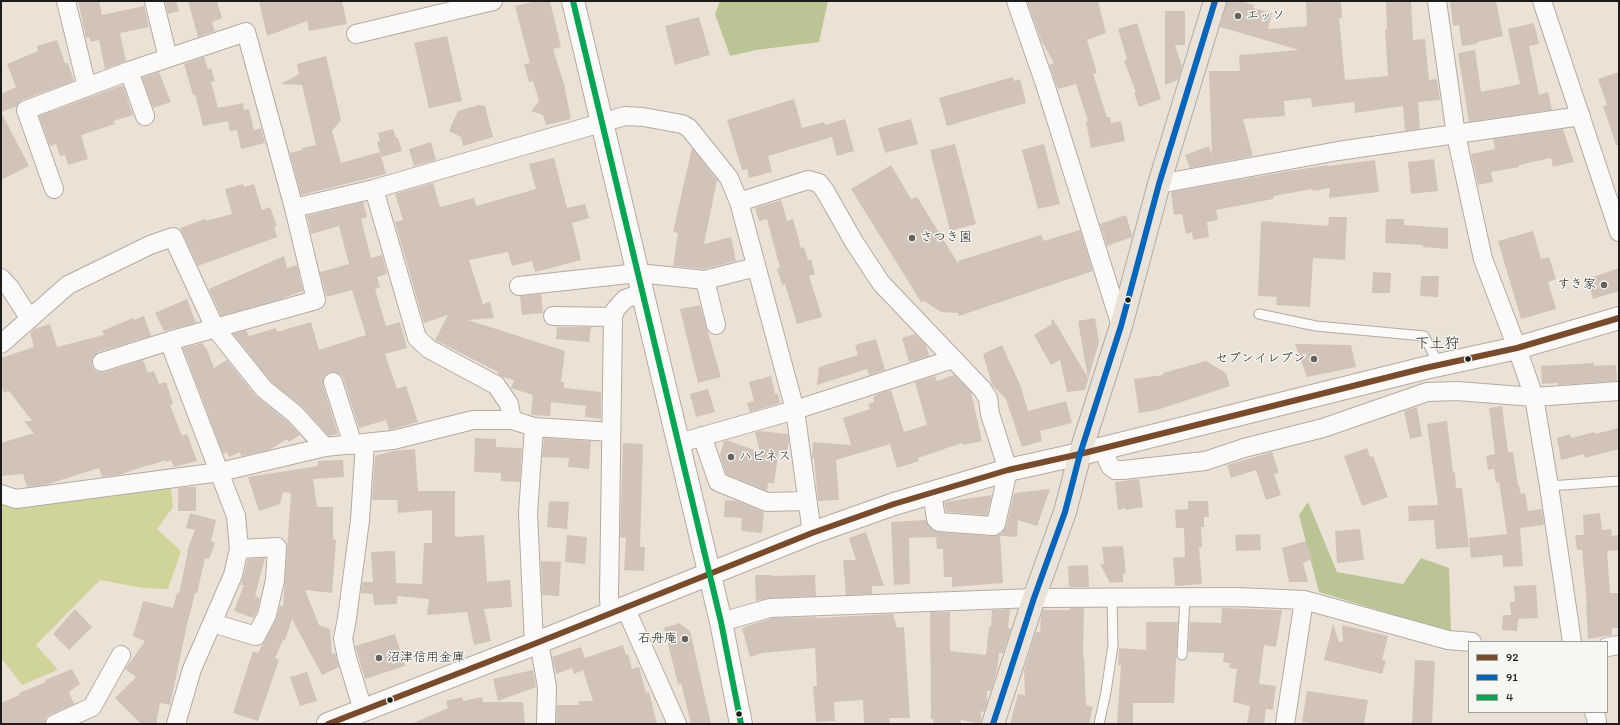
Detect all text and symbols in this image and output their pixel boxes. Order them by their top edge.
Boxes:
place label: エッソ [1246,8,1285,24]
marker: エッソ [1233,11,1243,21]
place label: さつき園 [920,230,972,246]
marker: さつき園 [907,233,917,243]
place label: すき家 [1557,277,1596,293]
marker: すき家 [1599,280,1609,290]
unlabelled marker [1123,295,1133,305]
district label: 下土狩 [1415,335,1459,353]
place label: セブンイレブン [1215,351,1306,367]
marker: セブンイレブン [1309,354,1319,364]
unlabelled marker [1463,354,1473,364]
place label: ハピネス [739,449,791,465]
marker: ハピネス [726,452,736,462]
place label: 石舟庵 [638,631,677,647]
marker: 石舟庵 [680,634,690,644]
legend [1468,641,1608,713]
place label: 沼津信用金庫 [387,650,465,666]
text: 92 [1506,650,1519,664]
marker: 沼津信用金庫 [374,653,384,663]
text: 91 [1506,670,1518,684]
text: 4 [1506,690,1513,704]
unlabelled marker [385,695,395,705]
unlabelled marker [734,709,744,719]

